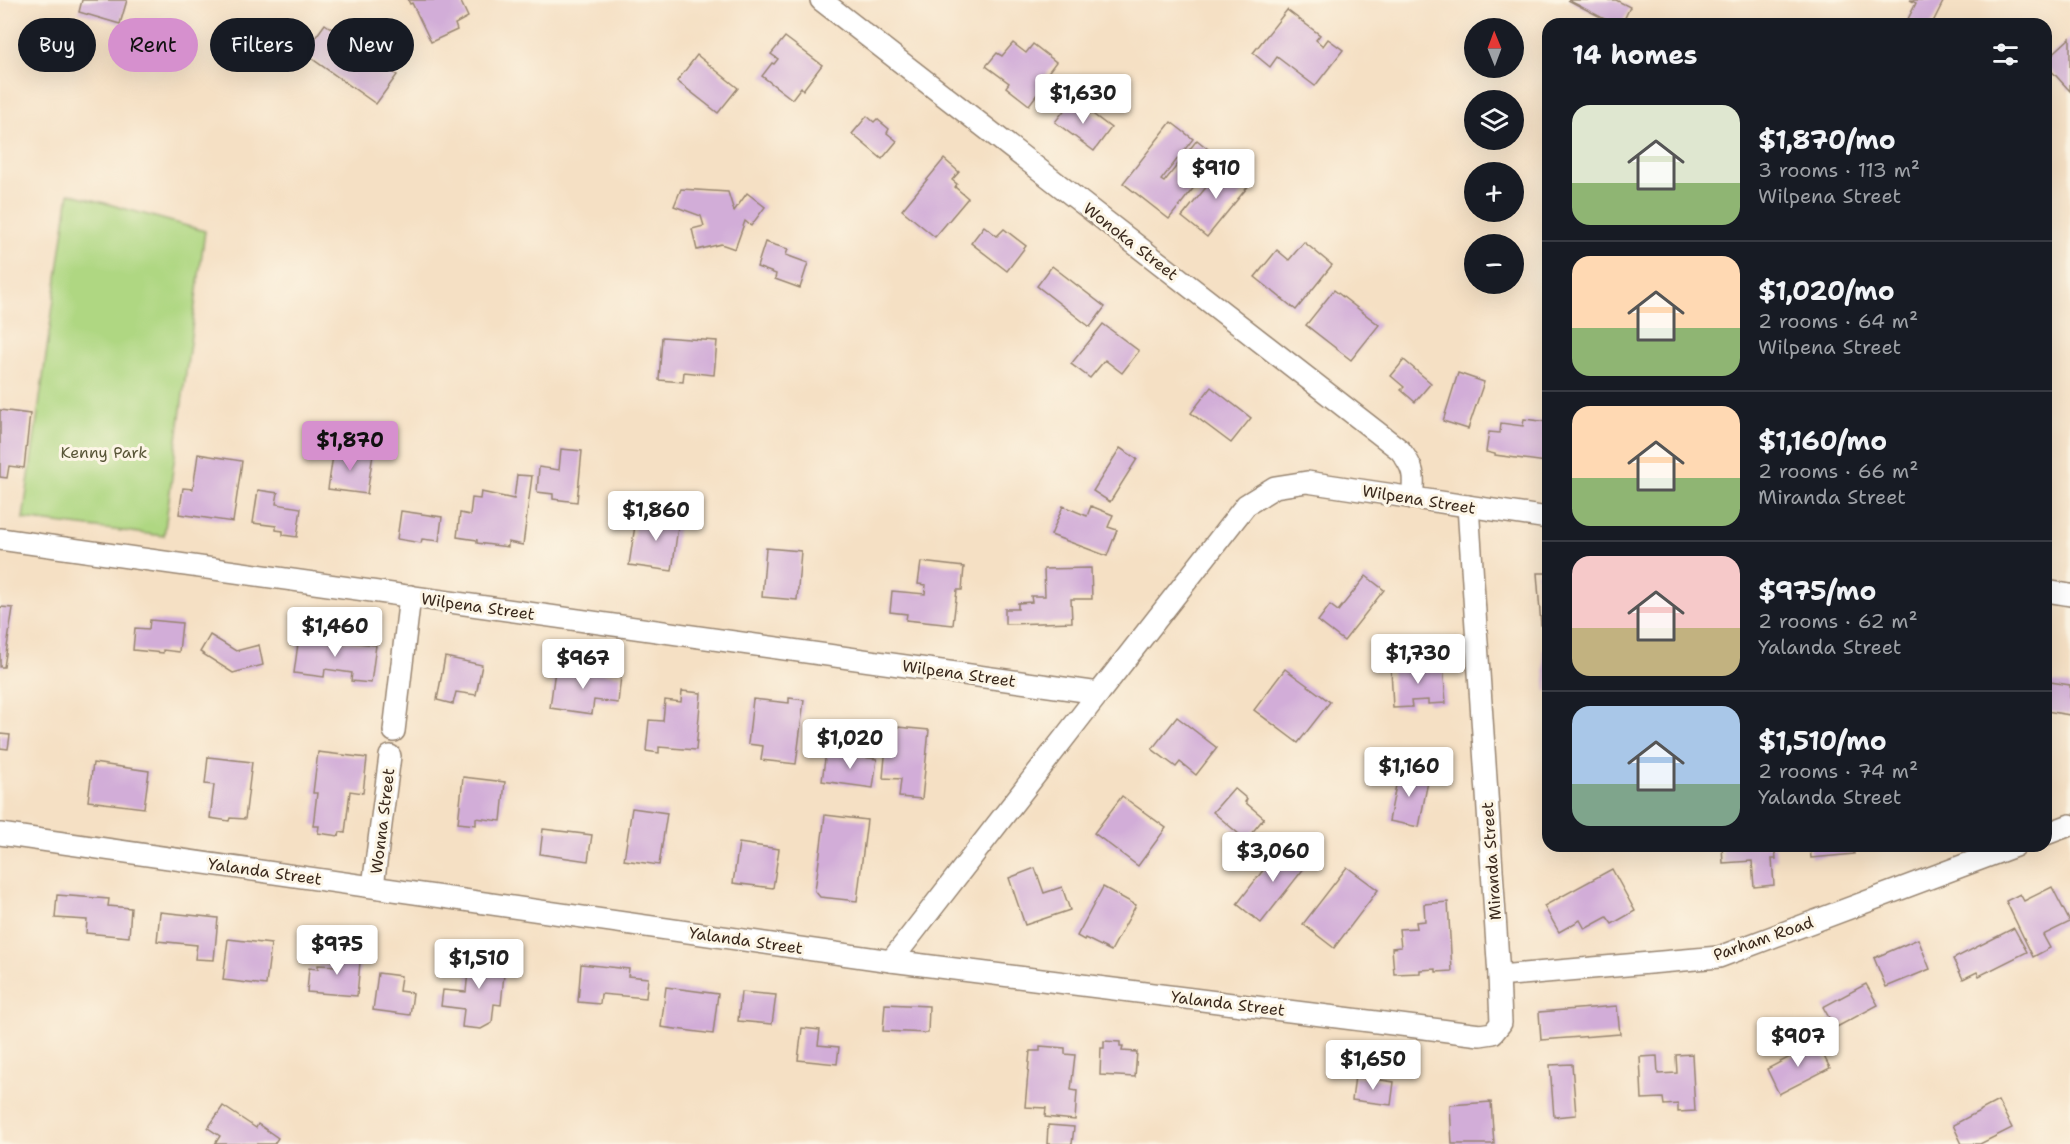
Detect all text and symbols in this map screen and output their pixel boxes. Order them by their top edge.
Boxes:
chip: Buy [18,18,96,72]
chip: Rent [108,18,198,72]
chip: Filters [210,18,315,72]
chip: New [327,18,414,72]
north arrow [1464,18,1524,78]
map controls [1464,18,1524,294]
text: 14 homes [1572,37,1698,72]
icon: filters [1989,38,2022,71]
pin: $1,630 [1034,74,1132,125]
text: $1,630 [1049,80,1117,106]
button: layers [1464,90,1524,150]
text: $1,870/mo [1758,122,1896,157]
icon: home [1620,129,1692,201]
pin: $910 [1180,149,1252,200]
text: $910 [1191,155,1241,181]
text: 3 rooms · 113 m² [1758,157,1920,183]
button: + [1464,162,1524,222]
text: Wilpena Street [1758,183,1901,209]
street label: Wonoka Street [1079,198,1182,285]
button: − [1464,234,1524,294]
text: $1,020/mo [1758,273,1895,308]
icon: home [1620,280,1692,352]
text: 2 rooms · 64 m² [1758,308,1918,334]
text: Wilpena Street [1758,334,1901,360]
pin: $1,870 [301,421,399,472]
text: $1,160/mo [1758,423,1887,458]
text: $1,870 [316,427,384,453]
icon: home [1620,430,1692,502]
park label: Kenny Park [60,442,148,463]
text: 2 rooms · 66 m² [1758,458,1919,484]
street label: Wilpena Street [1361,480,1477,519]
text: Miranda Street [1758,484,1906,510]
pin: $1,860 [607,491,705,542]
text: $1,860 [622,497,690,523]
text: $975/mo [1758,573,1876,608]
icon: home [1620,580,1692,652]
street label: Wilpena Street [420,588,536,625]
pin: $1,460 [286,607,384,658]
text: 2 rooms · 62 m² [1758,608,1918,634]
text: $1,460 [301,613,369,639]
pin: $1,730 [1369,634,1467,685]
text: Yalanda Street [1758,634,1902,660]
pin: $967 [547,639,619,690]
text: $1,730 [1385,640,1451,666]
text: $967 [556,645,610,671]
street label: Wilpena Street [901,655,1017,692]
pin: $1,020 [801,719,899,770]
text: $1,510/mo [1758,723,1887,758]
text: $1,020 [816,725,884,751]
icon: home [1620,730,1692,802]
pin: $1,160 [1360,747,1458,798]
text: $1,160 [1378,753,1440,779]
text: 2 rooms · 74 m² [1758,758,1918,784]
street label: Wonna Street [366,767,399,875]
text: Yalanda Street [1758,784,1902,810]
street label: Miranda Street [1477,801,1506,921]
pin: $3,060 [1224,832,1322,883]
text: $3,060 [1236,838,1310,864]
street label: Yalanda Street [207,853,323,890]
street label: Parham Road [1710,912,1816,965]
street label: Yalanda Street [688,922,804,959]
pin: $975 [301,925,373,976]
text: $975 [311,931,363,957]
pin: $1,510 [430,939,528,990]
text: $1,510 [449,945,509,971]
street label: Yalanda Street [1170,986,1286,1021]
pin: $907 [1762,1017,1834,1068]
text: $907 [1771,1023,1825,1049]
pin: $1,650 [1324,1040,1422,1091]
text: $1,650 [1340,1046,1406,1072]

